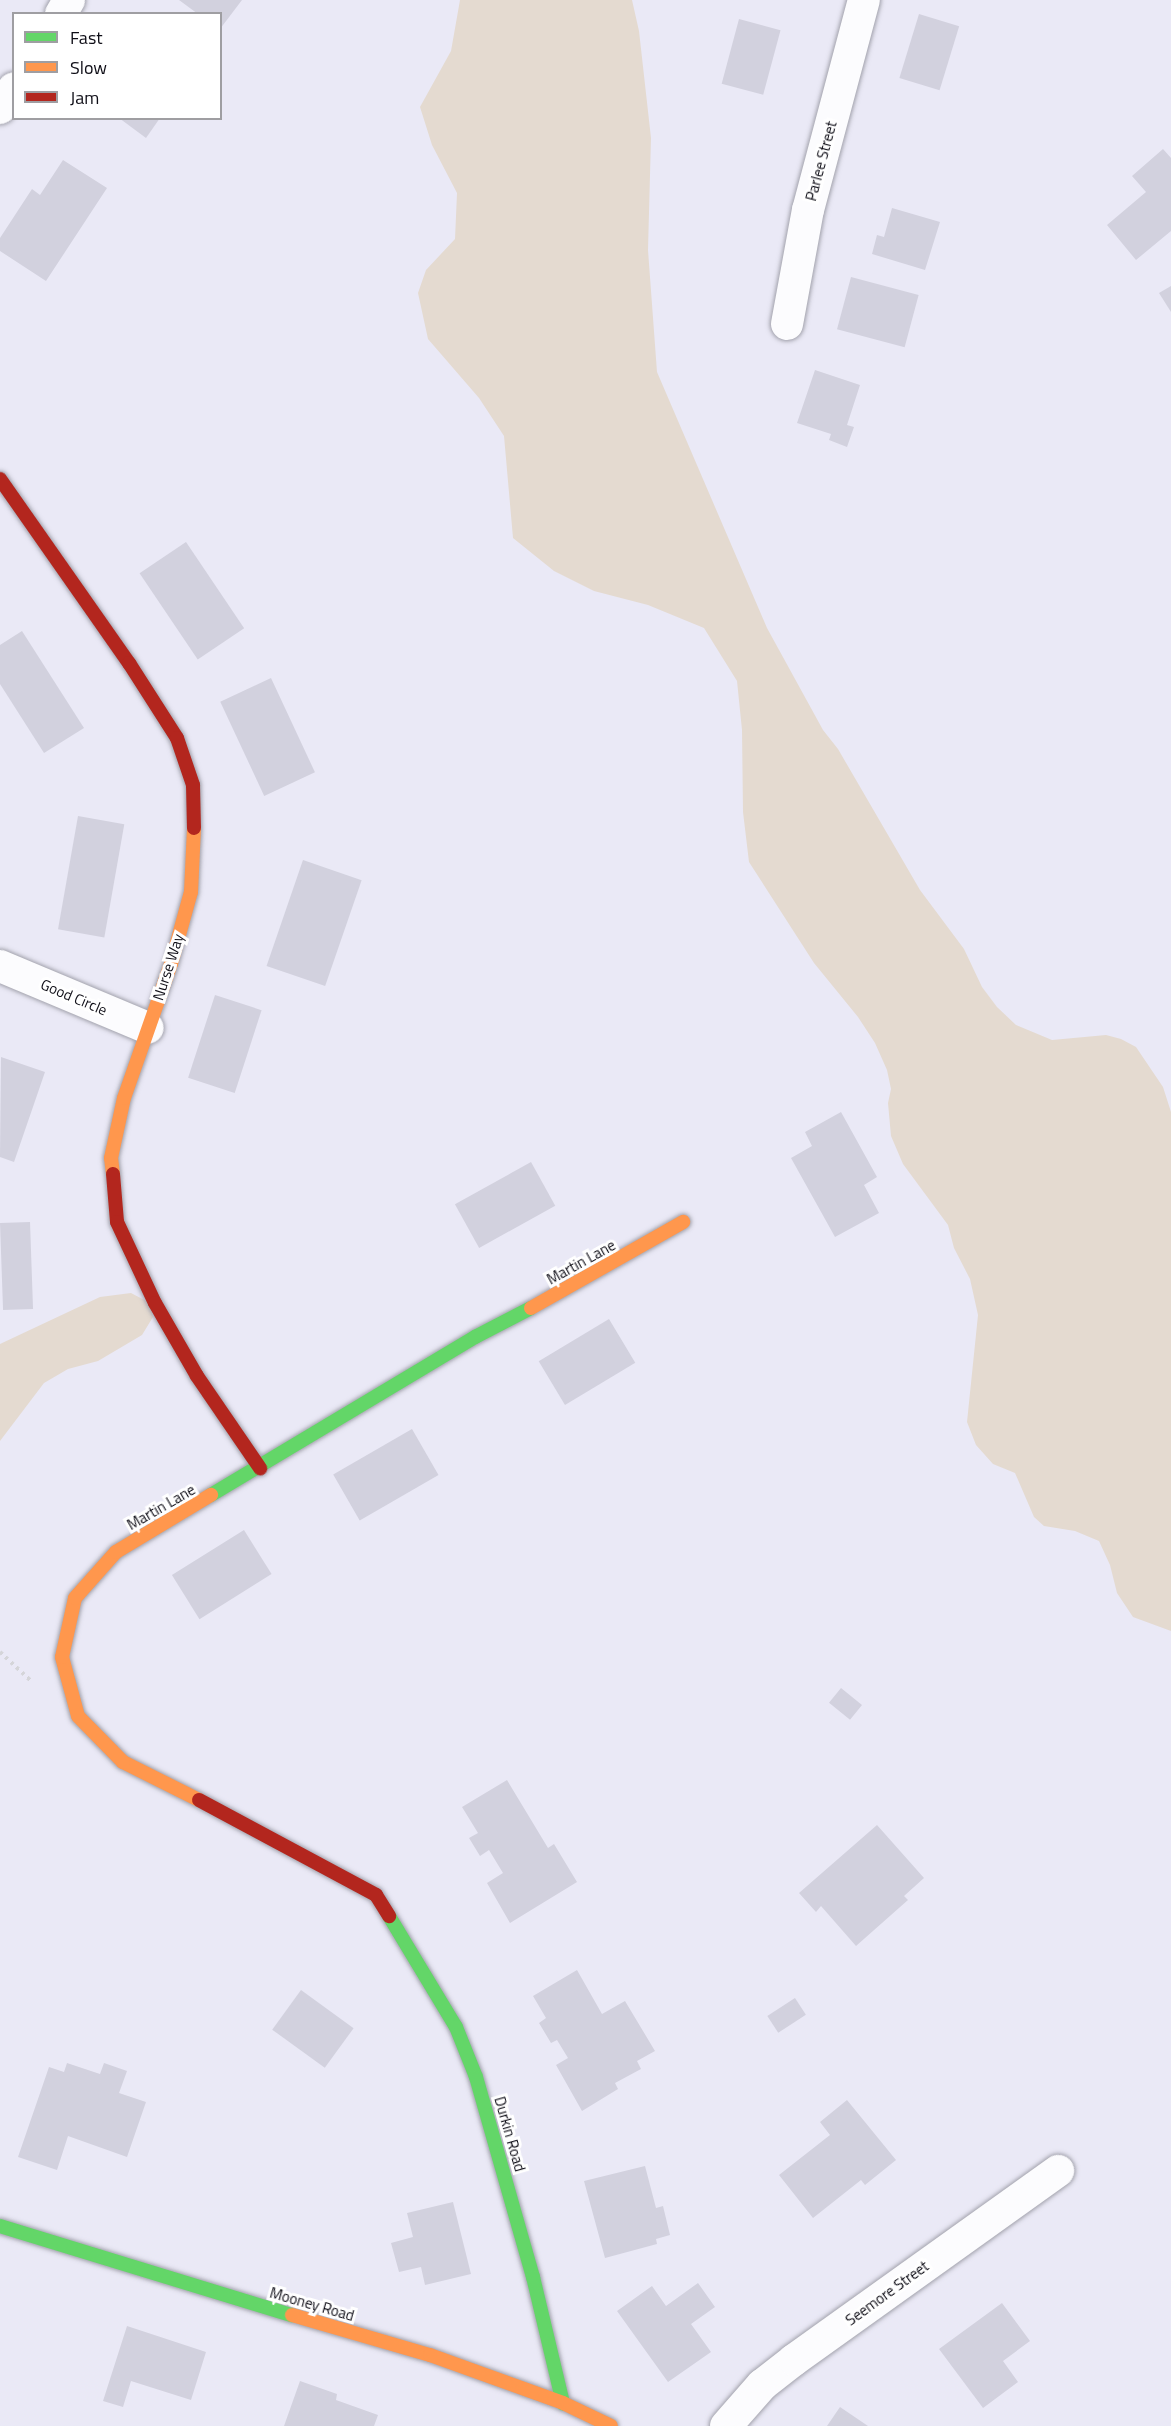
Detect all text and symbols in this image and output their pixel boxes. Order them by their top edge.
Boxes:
legend [12,12,222,120]
text: Fast [70,24,103,51]
text: Slow [70,54,107,81]
text: Jam [70,84,99,111]
street label: Parlee Street [802,119,840,203]
street label: Nurse Way [149,931,187,1003]
street label: Good Circle [38,975,110,1019]
street label: Martin Lane [544,1236,618,1288]
street label: Martin Lane [124,1480,198,1534]
street label: Durkin Road [491,2094,529,2174]
street label: Seemore Street [842,2257,932,2329]
street label: Mooney Road [268,2283,356,2325]

